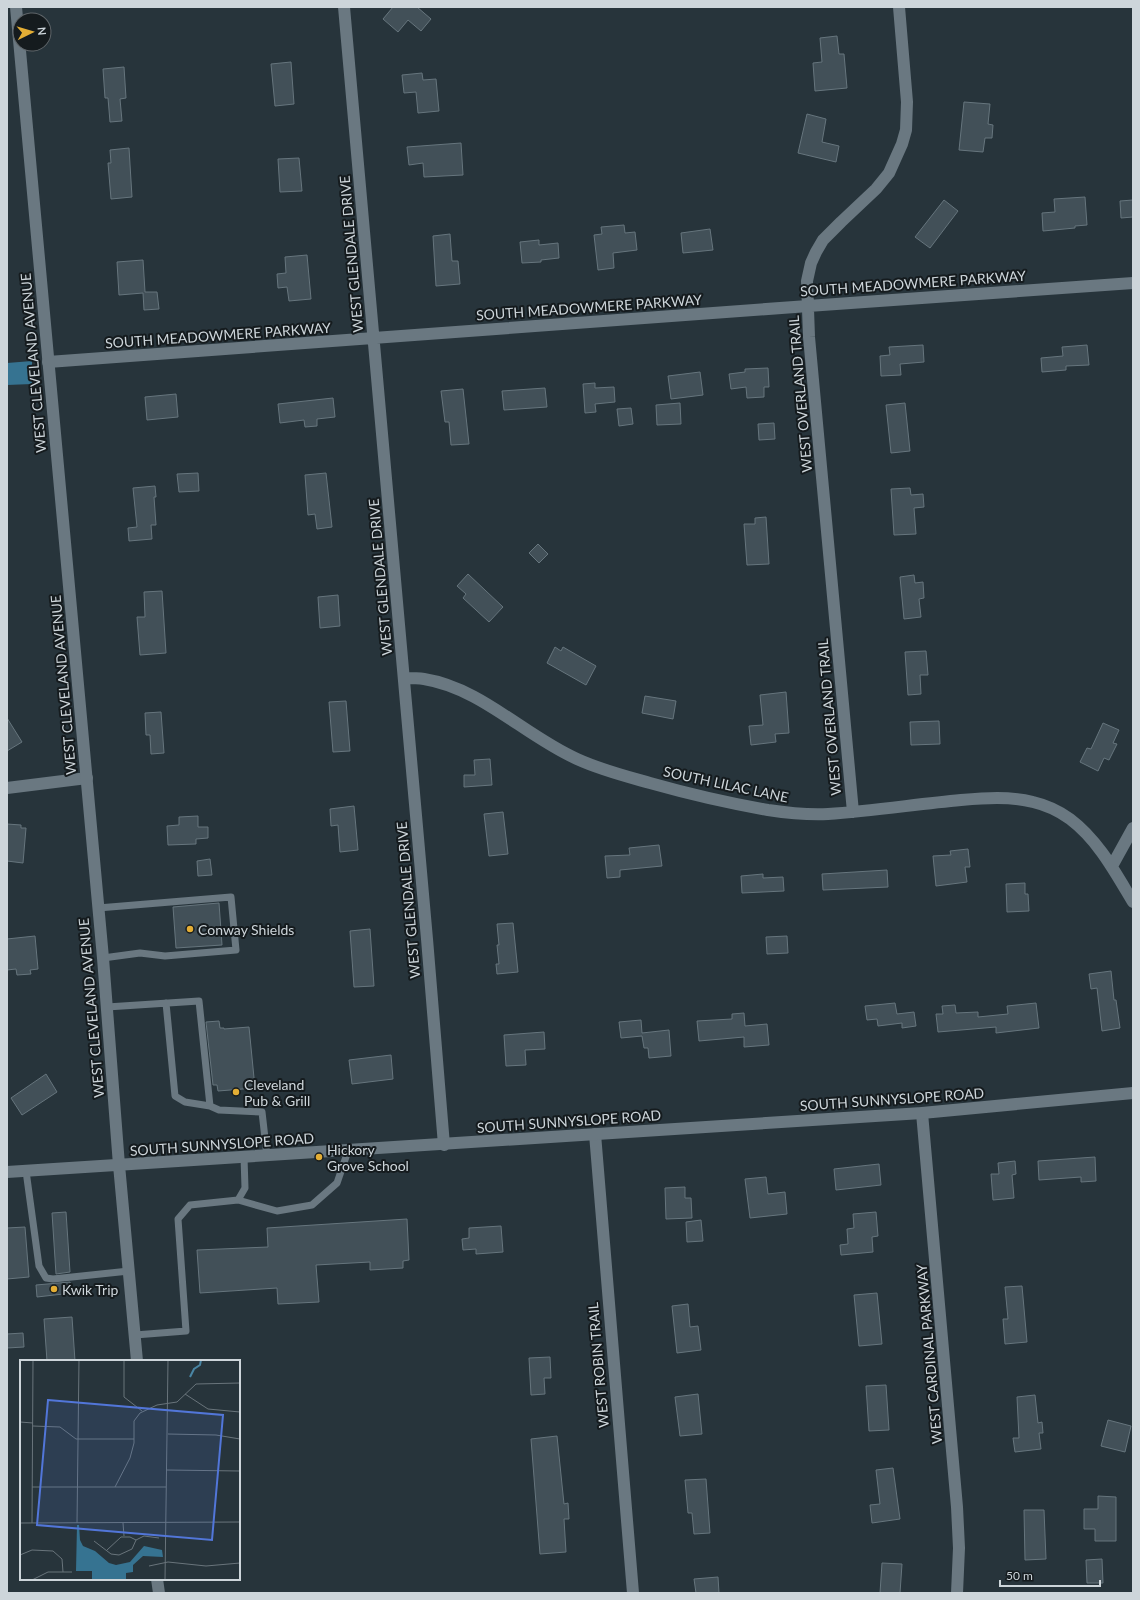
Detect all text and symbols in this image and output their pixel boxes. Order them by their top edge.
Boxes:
north arrow [12,12,52,52]
text: N [36,26,49,36]
street label: WEST GLENDALE DRIVE [336,175,366,333]
street label: SOUTH MEADOWMERE PARKWAY [800,267,1027,299]
street label: WEST CLEVELAND AVENUE [17,272,49,454]
street label: SOUTH MEADOWMERE PARKWAY [476,291,703,323]
street label: WEST OVERLAND TRAIL [785,315,815,473]
street label: SOUTH MEADOWMERE PARKWAY [105,319,332,351]
street label: WEST GLENDALE DRIVE [365,498,395,656]
street label: WEST CLEVELAND AVENUE [47,594,79,776]
street label: WEST OVERLAND TRAIL [814,638,844,796]
street label: SOUTH LILAC LANE [662,762,790,806]
street label: WEST GLENDALE DRIVE [393,821,423,979]
street label: WEST CLEVELAND AVENUE [75,917,107,1099]
place label: Conway Shields [198,921,294,938]
marker: Conway Shields [185,924,195,934]
place label: Cleveland Pub & Grill [244,1076,310,1109]
street label: SOUTH SUNNYSLOPE ROAD [799,1084,985,1114]
marker: Cleveland Pub & Grill [231,1087,241,1097]
street label: SOUTH SUNNYSLOPE ROAD [476,1106,662,1136]
street label: SOUTH SUNNYSLOPE ROAD [129,1129,315,1159]
place label: Hickory Grove School [327,1141,409,1174]
marker: Hickory Grove School [314,1152,324,1162]
street label: WEST CARDINAL PARKWAY [913,1263,945,1445]
place label: Kwik Trip [62,1281,119,1298]
marker: Kwik Trip [49,1284,59,1294]
street label: WEST ROBIN TRAIL [584,1302,612,1428]
inset map [20,1360,240,1580]
scale bar [1000,1562,1100,1588]
text: 50 m [1006,1568,1033,1583]

